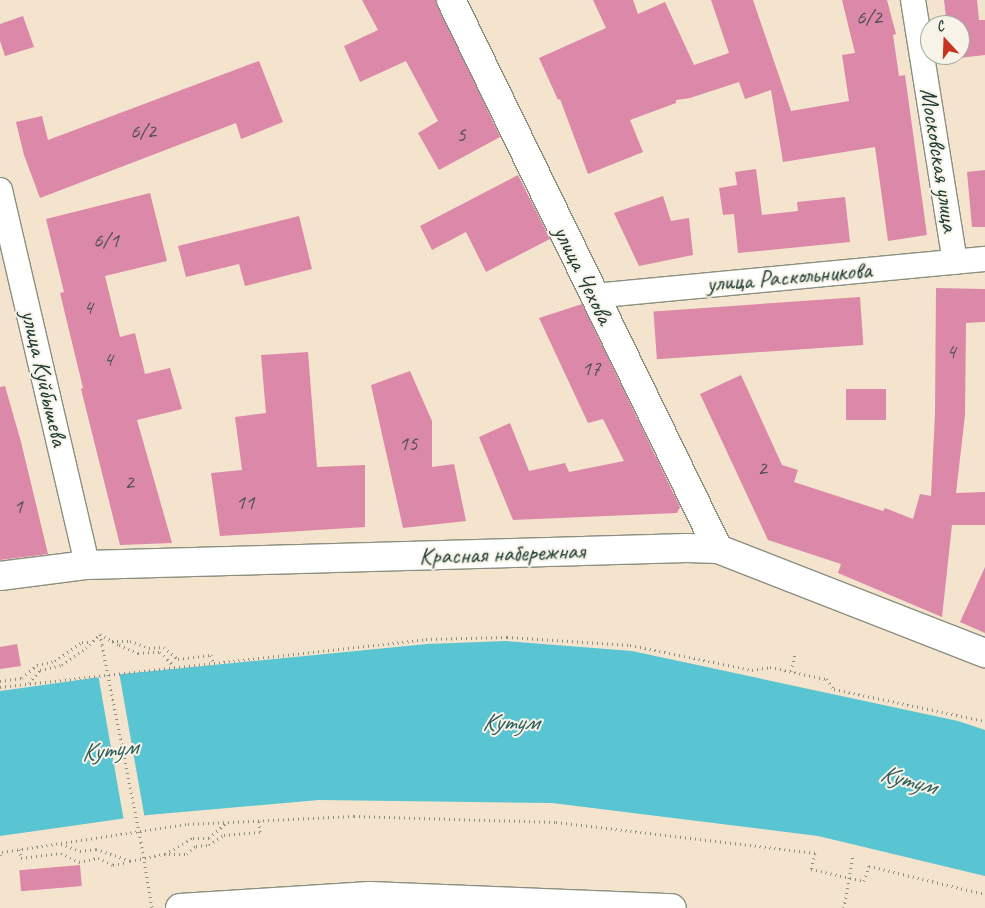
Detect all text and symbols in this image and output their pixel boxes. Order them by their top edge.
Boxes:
house number: 6/2 [856,4,882,30]
north arrow [920,15,970,65]
text: С [934,17,946,36]
street label: Московская улица [913,85,965,235]
house number: 6/2 [130,118,156,144]
house number: 5 [456,121,466,147]
street label: улица Чехова [547,221,619,329]
house number: 6/1 [93,227,119,253]
street label: улица Раскольникова [705,255,873,299]
house number: 4 [83,294,93,320]
street label: улица Куйбышева [14,307,74,449]
house number: 4 [946,338,956,364]
house number: 4 [103,346,113,372]
house number: 17 [582,355,600,381]
house number: 15 [399,430,417,456]
house number: 2 [757,455,767,481]
house number: 2 [124,469,134,495]
house number: 11 [236,489,254,515]
house number: 1 [13,493,23,519]
street label: Красная набережная [419,537,585,571]
water label: Кутум [482,707,538,737]
water label: Кутум [79,732,139,768]
water label: Кутум [877,758,939,802]

